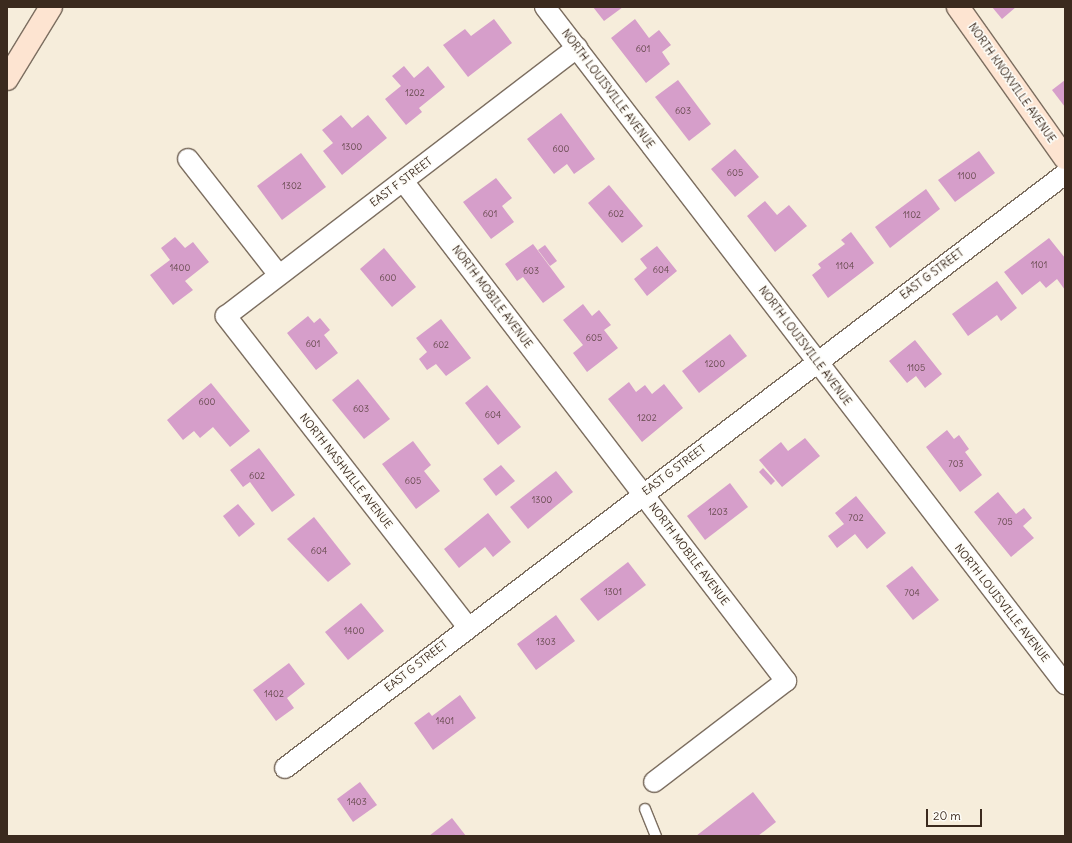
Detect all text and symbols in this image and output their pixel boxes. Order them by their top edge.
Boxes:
street label: NORTH KNOXVILLE AVENUE [966,21,1058,145]
street label: NORTH LOUISVILLE AVENUE [559,27,657,151]
house number: 601 [636,44,650,54]
house number: 1202 [405,88,425,98]
house number: 603 [675,106,691,116]
house number: 1300 [342,142,362,152]
house number: 600 [552,144,570,154]
street label: EAST F STREET [367,154,435,210]
house number: 605 [727,168,743,178]
house number: 1100 [958,171,976,181]
house number: 1302 [282,181,302,191]
house number: 601 [483,209,497,219]
house number: 602 [608,209,624,219]
house number: 1102 [903,210,921,220]
street label: NORTH MOBILE AVENUE [449,243,535,351]
street label: EAST G STREET [898,246,966,302]
house number: 1101 [1031,260,1047,270]
house number: 1104 [836,261,854,271]
house number: 1400 [170,263,190,273]
house number: 604 [653,265,669,275]
house number: 603 [523,266,539,276]
house number: 600 [379,273,397,283]
street label: NORTH LOUISVILLE AVENUE [756,284,854,408]
house number: 605 [586,333,602,343]
house number: 601 [306,339,320,349]
house number: 602 [433,340,449,350]
house number: 1200 [705,359,725,369]
house number: 1105 [907,363,925,373]
house number: 600 [198,397,216,407]
house number: 603 [353,404,369,414]
house number: 604 [485,410,501,420]
street label: NORTH NASHVILLE AVENUE [297,411,395,531]
house number: 1202 [637,413,657,423]
street label: EAST G STREET [640,442,708,498]
house number: 703 [948,459,964,469]
house number: 602 [249,471,265,481]
house number: 605 [405,476,421,486]
house number: 1300 [532,495,552,505]
street label: NORTH MOBILE AVENUE [646,500,732,608]
house number: 1203 [708,507,728,517]
house number: 702 [848,513,864,523]
house number: 705 [997,517,1013,527]
street label: NORTH LOUISVILLE AVENUE [952,541,1052,665]
house number: 604 [311,546,327,556]
house number: 1301 [604,587,622,597]
house number: 704 [904,588,920,598]
house number: 1400 [344,626,364,636]
street label: EAST G STREET [382,637,450,695]
house number: 1303 [536,637,556,647]
house number: 1402 [264,689,284,699]
house number: 1401 [436,716,454,726]
house number: 1403 [347,797,367,807]
scale bar [928,801,984,827]
text: 20 m [933,808,961,823]

